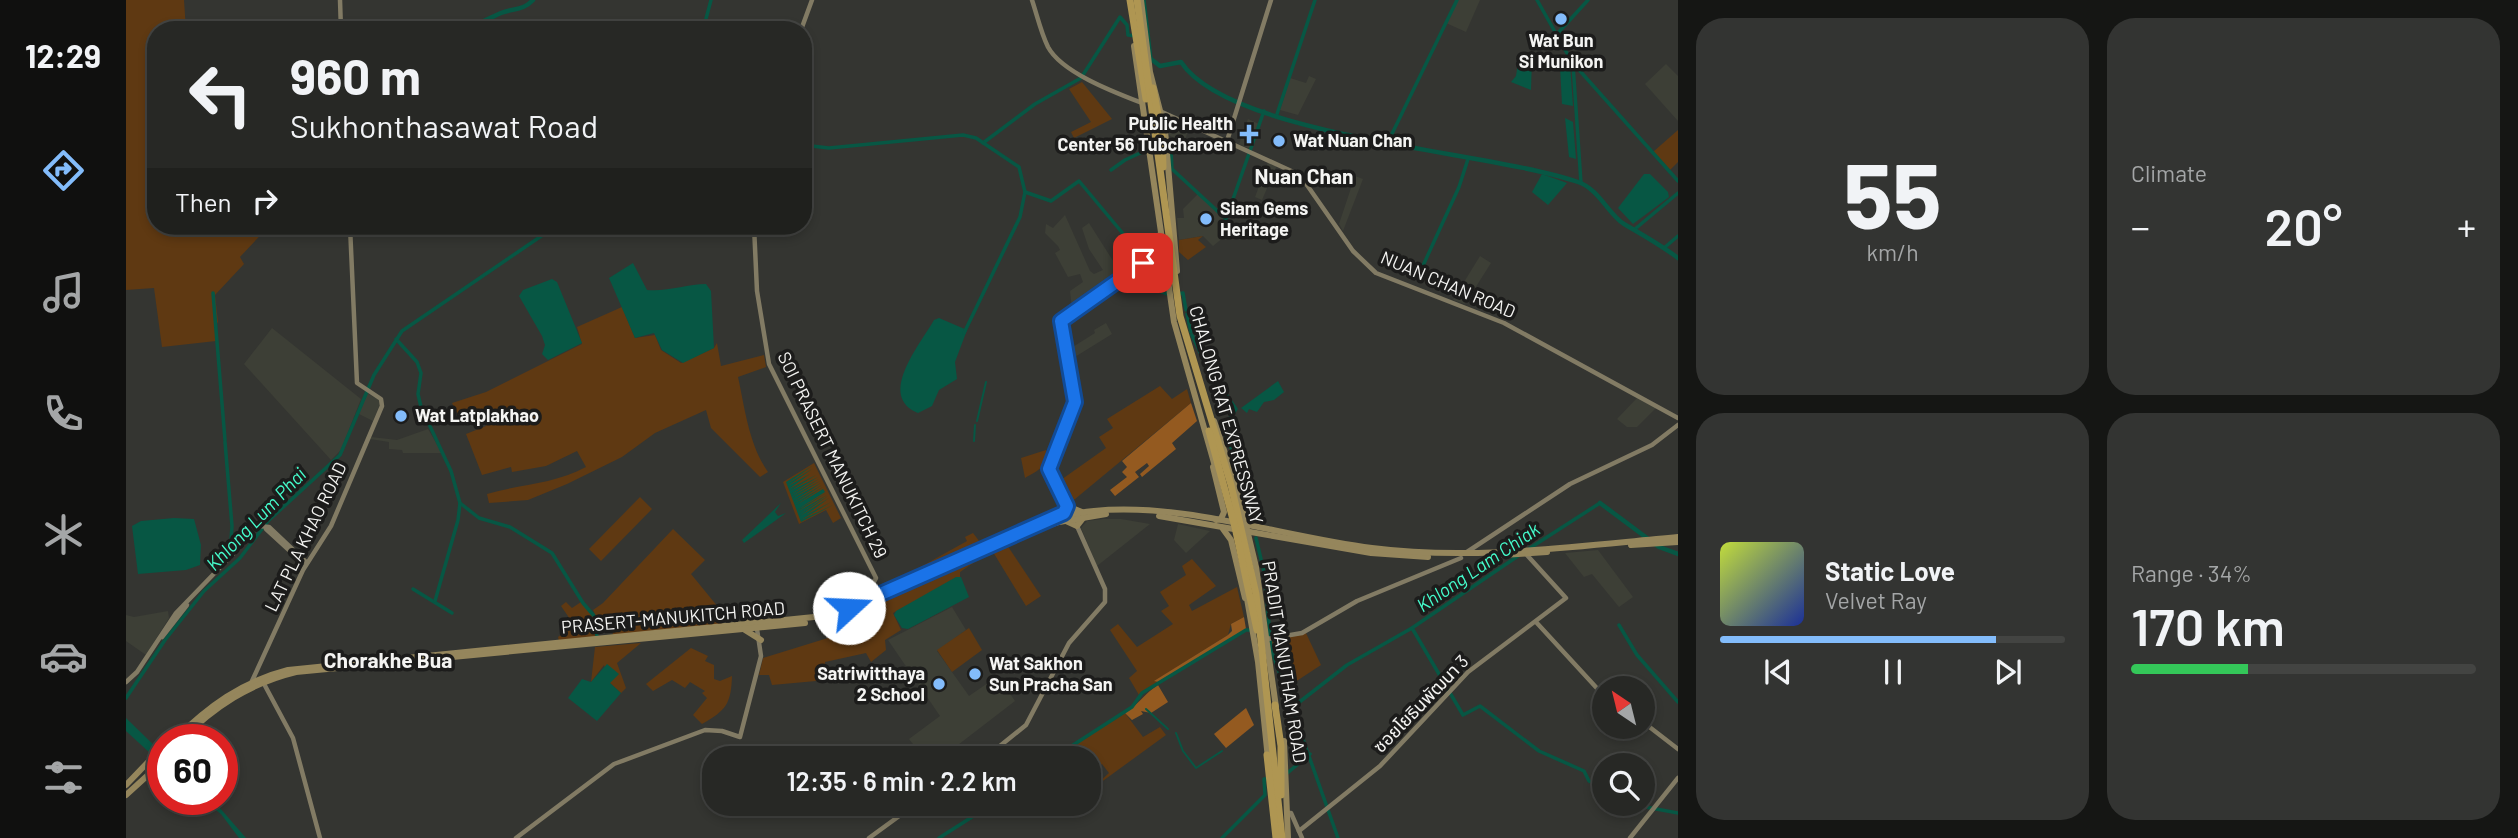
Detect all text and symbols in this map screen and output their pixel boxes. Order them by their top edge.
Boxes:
marker: Wat Bun Si Munikon [1553,11,1569,27]
place label: Wat Bun Si Munikon [1519,29,1603,72]
text: 12:29 [25,36,101,74]
text: 960 m [290,46,421,105]
icon: left [175,49,266,140]
text: Sukhonthasawat Road [290,106,598,144]
place label: Public Health Center 56 Tubcharoen [1057,112,1233,155]
marker: Public Health Center 56 Tubcharoen [1239,124,1259,144]
place label: Wat Nuan Chan [1293,129,1412,151]
marker: Wat Nuan Chan [1271,133,1287,149]
text: 55 [1843,138,1942,247]
icon: directions [39,146,88,195]
text: Climate [2131,159,2207,187]
district label: Nuan Chan [1254,163,1354,188]
icon: right [246,182,284,220]
text: Then [175,186,232,217]
text: 20° [2265,194,2342,256]
place label: Siam Gems Heritage [1220,197,1308,240]
text: − [2131,203,2150,249]
text: + [2457,203,2476,249]
marker: Siam Gems Heritage [1198,211,1214,227]
pin [1113,233,1173,293]
text: km/h [1866,238,1919,266]
icon: arrive [1124,244,1162,282]
street label: NUAN CHAN ROAD [1378,246,1519,322]
icon: music [39,268,88,317]
street label: CHALONG RAT EXPRESSWAY [1185,303,1269,526]
street label: SOI PRASERT MANUKITCH 29 [773,348,893,561]
icon: phone [39,389,88,438]
place label: Wat Latplakhao [415,404,539,426]
marker: Wat Latplakhao [393,408,409,424]
street label: LAT PLA KHAO ROAD [259,458,351,615]
water label: Khlong Lum Phai [201,462,311,575]
icon: climate [39,510,88,559]
water label: Khlong Lam Chiak [1412,516,1544,616]
text: Static Love [1825,555,1955,586]
street label: PRADIT MANUTHAM ROAD [1258,559,1312,764]
text: Range · 34% [2131,559,2252,587]
position arrow [812,571,886,645]
text: Velvet Ray [1825,586,1927,614]
text: 170 km [2131,594,2285,656]
street label: PRASERT-MANUKITCH ROAD [560,596,786,638]
icon: car [39,632,88,681]
district label: Chorakhe Bua [324,647,452,672]
street label: ซอยโยธินพัฒนา 3 [1368,650,1472,757]
place label: Wat Sakhon Sun Pracha San [989,652,1113,695]
icon: previous [1759,653,1797,691]
icon: pause [1874,653,1912,691]
icon: next [1989,653,2027,691]
place label: Satriwitthaya 2 School [817,662,925,705]
marker: Wat Sakhon Sun Pracha San [967,666,983,682]
marker: Satriwitthaya 2 School [931,676,947,692]
north arrow [1592,676,1656,738]
map controls [1592,676,1655,816]
speed limit sign: 60 [147,724,238,815]
icon: filters [39,753,88,802]
button: search [1592,753,1655,816]
text: 12:35 · 6 min · 2.2 km [786,765,1017,796]

